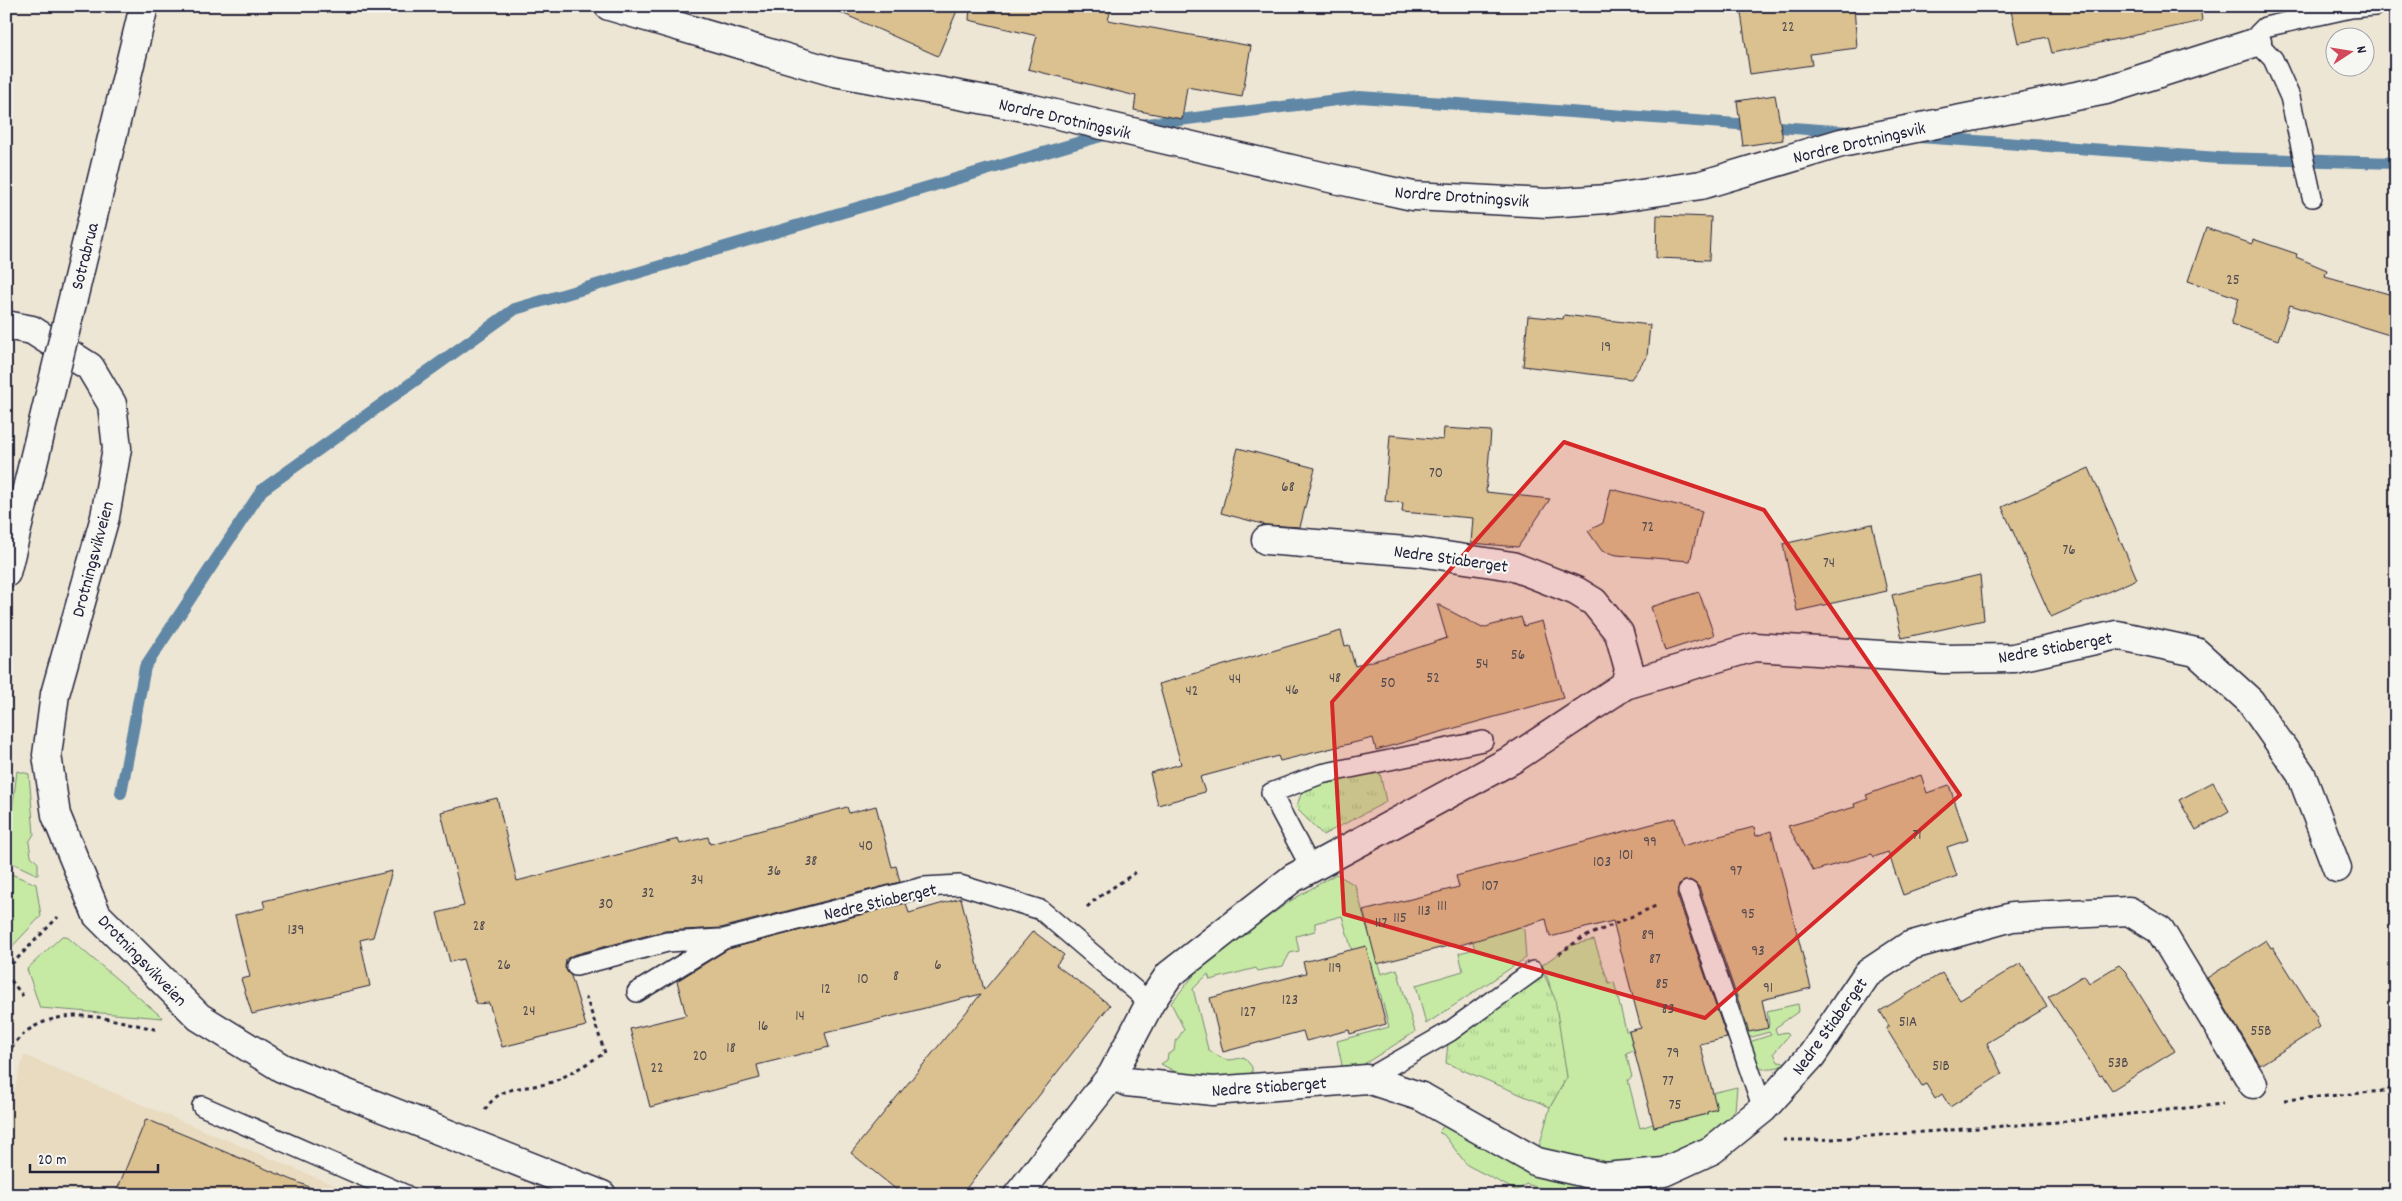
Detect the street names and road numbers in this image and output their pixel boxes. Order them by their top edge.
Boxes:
street label: Nordre Drotningsvik [996,93,1133,148]
street label: Nordre Drotningsvik [1791,117,1928,172]
street label: Nordre Drotningsvik [1394,181,1530,216]
street label: Sotrabrua [66,220,107,293]
street label: Drotningsvikveien [67,499,122,620]
street label: Nedre Stiaberget [1392,540,1510,581]
street label: Nedre Stiaberget [1997,627,2115,672]
street label: Nedre Stiaberget [822,878,940,929]
street label: Drotningsvikveien [91,910,192,1013]
street label: Nedre Stiaberget [1787,973,1875,1081]
street label: Nedre Stiaberget [1211,1072,1328,1105]

